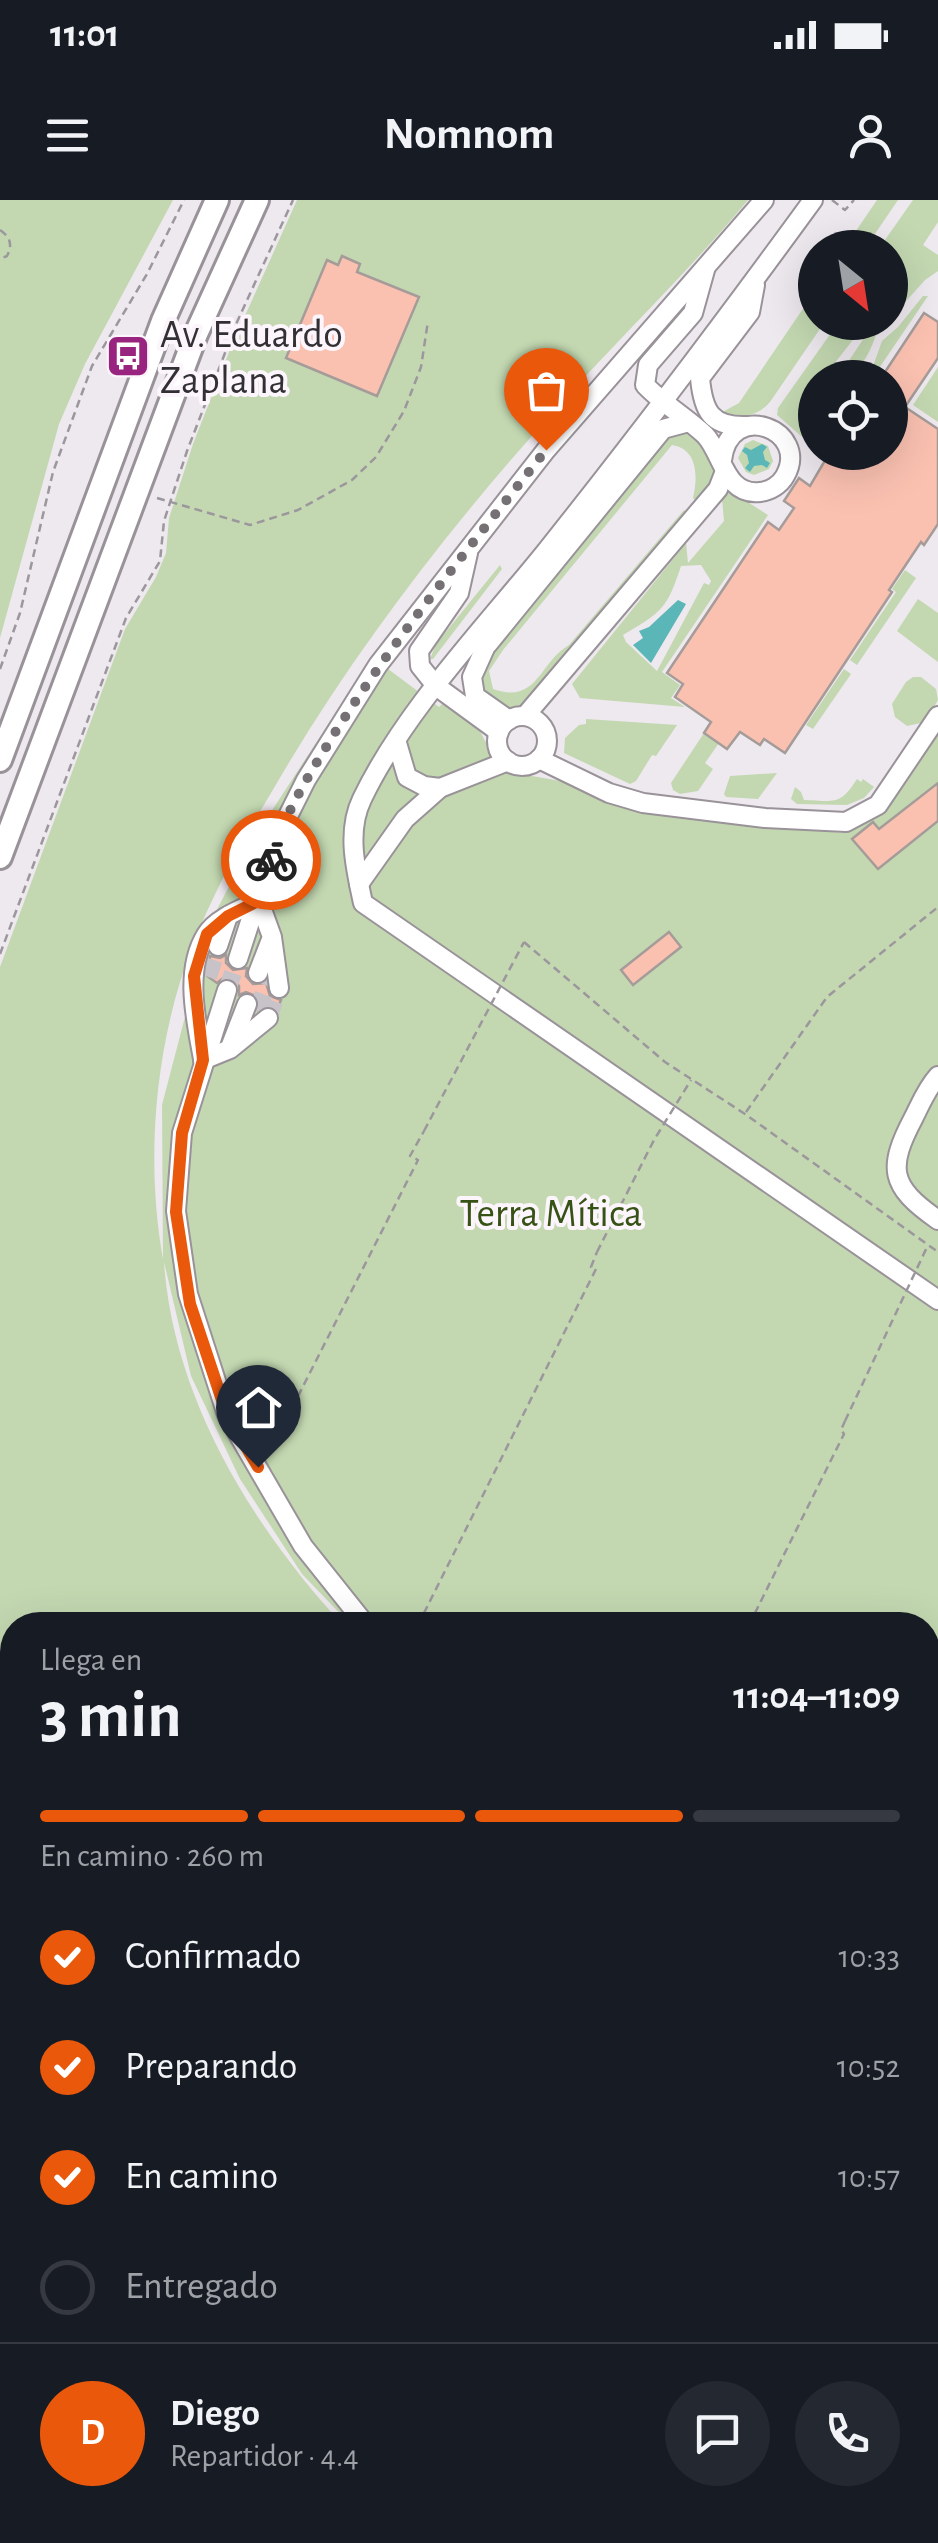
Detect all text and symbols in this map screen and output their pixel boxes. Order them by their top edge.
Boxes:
text: 11:01 [50,16,120,54]
icon: menu [40,108,95,163]
icon: person [843,108,898,163]
text: Nomnom [384,112,554,157]
north arrow [798,230,908,340]
map controls [798,230,908,470]
place label: Av. Eduardo Zaplana [160,315,343,401]
bus stop icon: Av. Eduardo Zaplana [105,333,151,379]
pin [504,348,589,451]
button: locate [798,360,908,470]
icon: bag [519,363,574,418]
courier [221,810,321,910]
icon: bike [244,833,299,888]
park label: Terra Mítica [459,1194,643,1234]
pin [216,1365,301,1468]
icon: home [231,1380,286,1435]
text: Llega en [40,1644,142,1676]
text: 11:04–11:09 [733,1678,900,1716]
text: 3 min [40,1684,182,1749]
text: En camino · 260 m [40,1840,264,1872]
icon: check [40,1930,95,1985]
text: Confirmado [125,1938,301,1976]
text: 10:33 [838,1941,900,1973]
icon: check [40,2040,95,2095]
text: Preparando [125,2048,298,2086]
text: 10:52 [837,2051,900,2083]
icon: check [40,2150,95,2205]
text: En camino [125,2158,278,2196]
text: 10:57 [838,2161,900,2193]
text: Entregado [125,2268,278,2306]
button: chat [665,2381,770,2486]
button: phone [795,2381,900,2486]
text: Diego [170,2395,260,2433]
text: D [80,2414,105,2452]
text: Repartidor · 4.4 [170,2440,359,2472]

